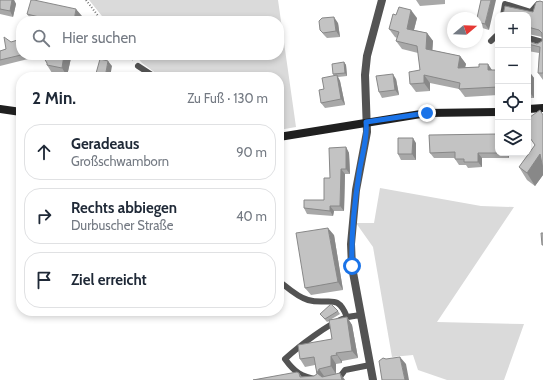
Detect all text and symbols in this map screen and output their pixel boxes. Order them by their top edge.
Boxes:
north arrow [447,12,483,48]
map controls [495,12,531,156]
button: + [495,12,531,48]
search box [16,16,284,60]
icon: search [30,27,52,49]
text: Hier suchen [62,29,137,47]
button: − [495,48,531,84]
button: locate [495,84,531,120]
text: 2 Min. [32,88,76,108]
text: Zu Fuß · 130 m [187,90,268,106]
route end [418,104,436,122]
button: layers [495,120,531,156]
text: Geradeaus [71,135,139,153]
icon: ahead [33,141,55,163]
text: 90 m [236,144,267,160]
text: Großschwamborn [71,153,169,169]
text: Rechts abbiegen [71,199,177,217]
icon: right [33,205,55,227]
text: 40 m [236,208,267,224]
text: Durbuscher Straße [71,217,173,233]
route start [343,257,361,275]
icon: arrive [33,269,55,291]
text: Ziel erreicht [71,271,147,289]

